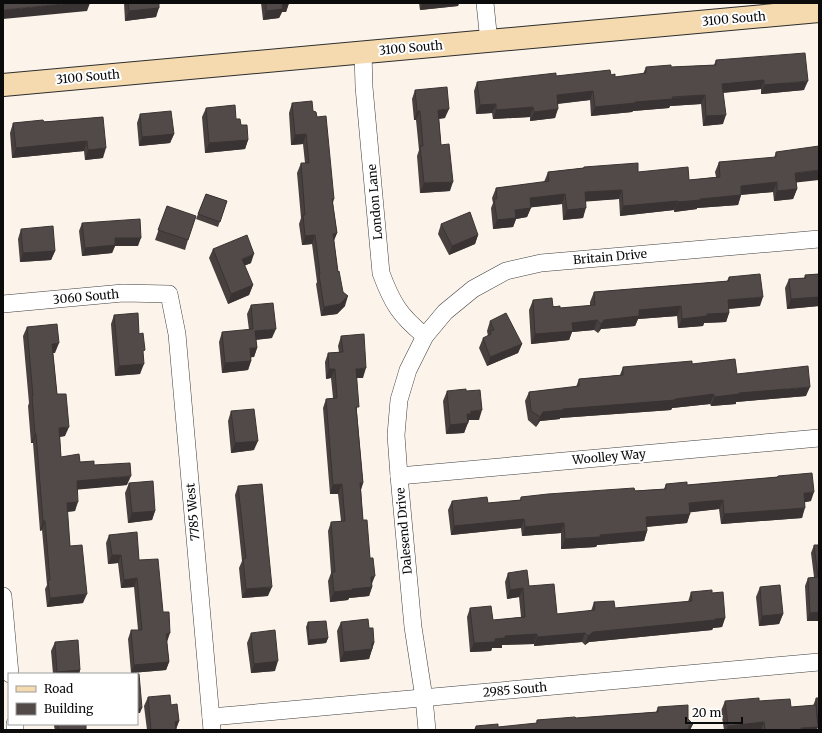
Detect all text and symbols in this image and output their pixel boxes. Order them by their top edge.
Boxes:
street label: 3100 South [701,8,766,29]
street label: 3100 South [378,37,443,58]
street label: 3100 South [55,66,120,87]
street label: London Lane [364,163,385,241]
street label: Britain Drive [572,246,648,267]
street label: 3060 South [52,286,120,307]
street label: Woolley Way [571,446,646,467]
street label: 7785 West [182,482,203,542]
street label: Dalesend Drive [392,487,415,575]
legend [8,673,138,725]
street label: 2985 South [482,679,548,700]
text: Road [44,681,73,696]
scale bar [686,699,742,725]
text: Building [44,701,94,716]
text: 20 m [692,705,721,720]

